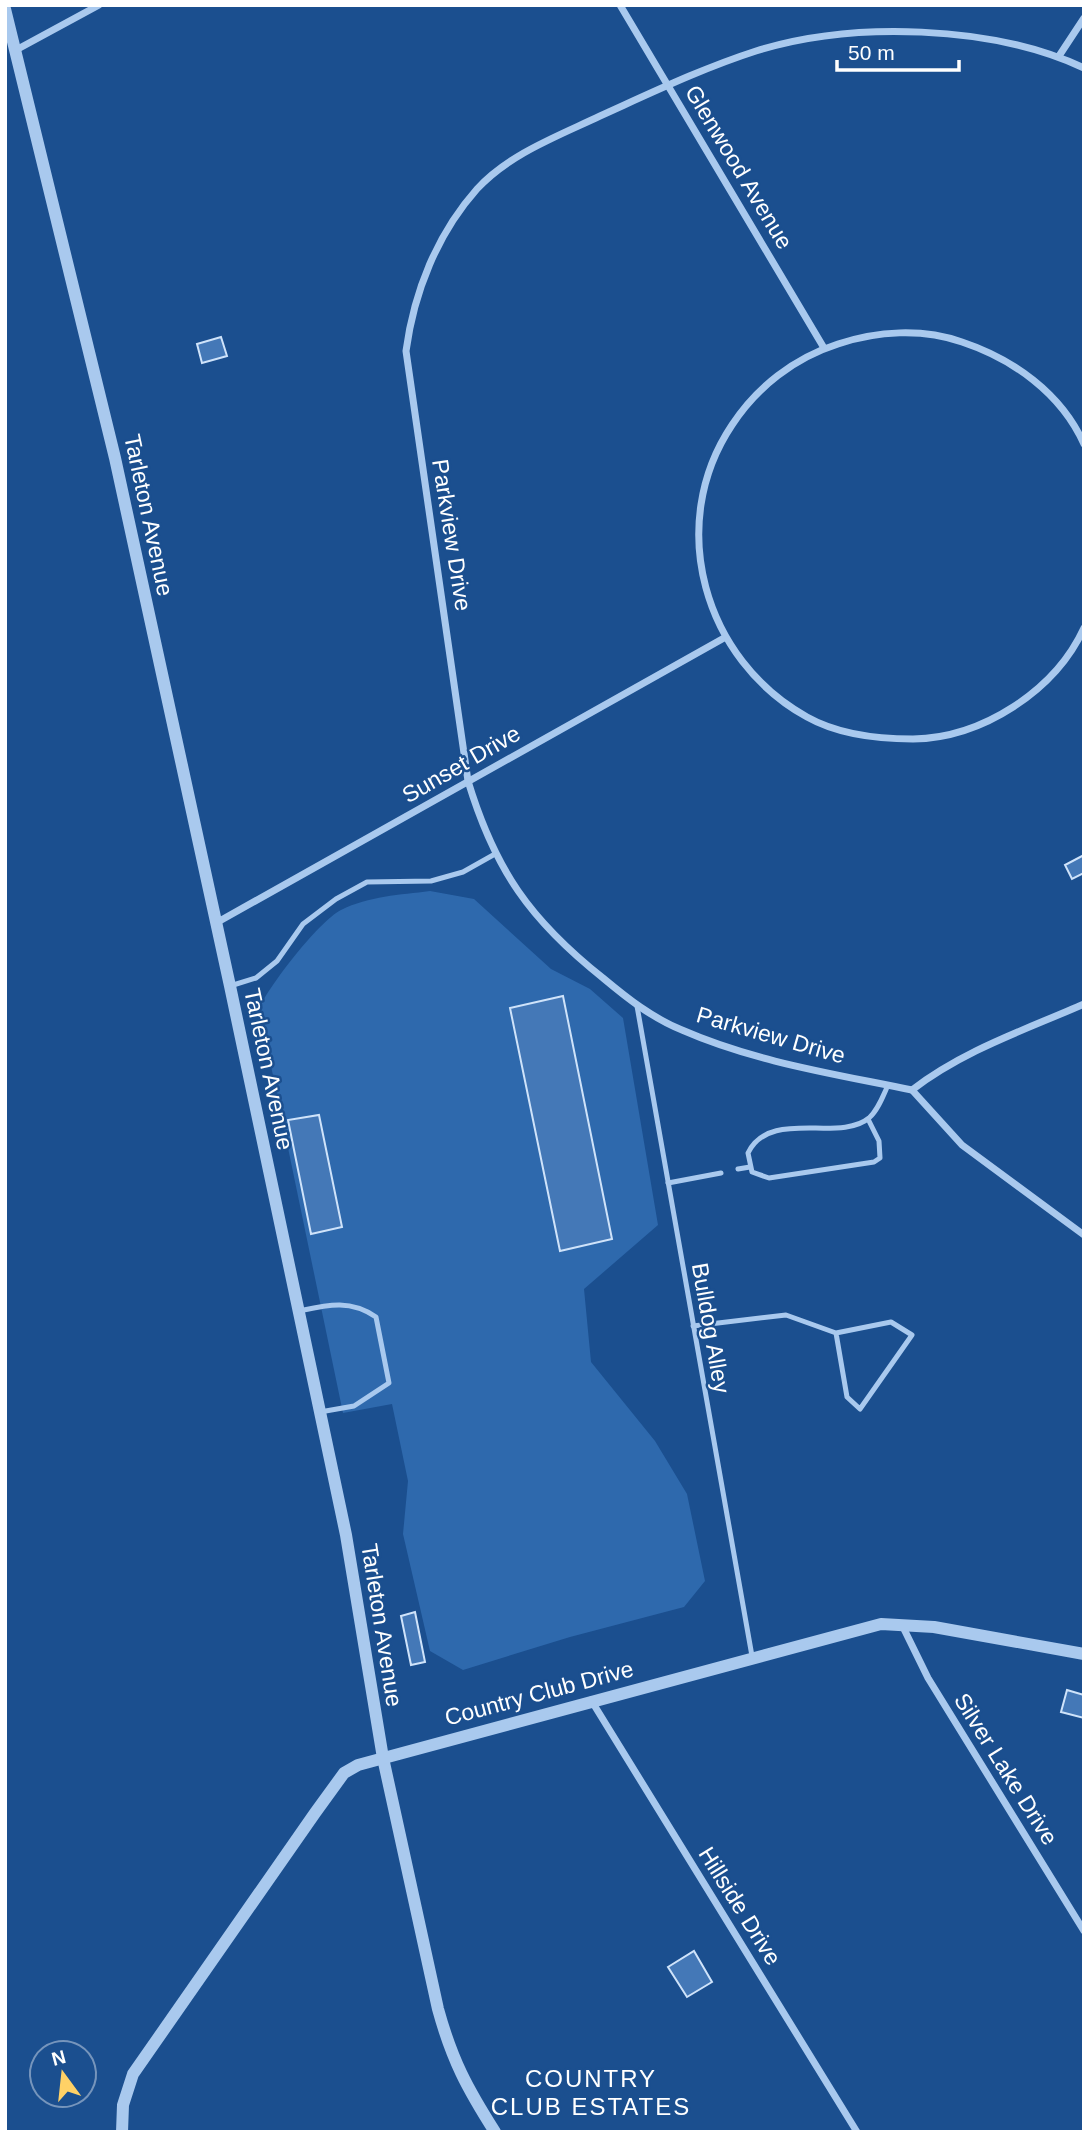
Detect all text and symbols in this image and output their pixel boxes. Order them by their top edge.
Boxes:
scale bar [837,28,960,72]
text: 50 m [848,41,895,64]
street label: Glenwood Avenue [680,80,798,254]
street label: Tarleton Avenue [119,432,179,598]
street label: Parkview Drive [427,457,477,613]
street label: Sunset Drive [397,720,525,808]
street label: Tarleton Avenue [239,986,299,1152]
street label: Parkview Drive [694,1001,848,1069]
street label: Bulldog Alley [687,1261,735,1396]
street label: Tarleton Avenue [356,1542,408,1708]
street label: Country Club Drive [442,1655,636,1731]
street label: Silver Lake Drive [949,1688,1063,1850]
street label: Hillside Drive [693,1842,787,1970]
north arrow [28,2039,98,2109]
text: N [49,2046,68,2070]
district label: COUNTRY CLUB ESTATES [491,2065,691,2120]

